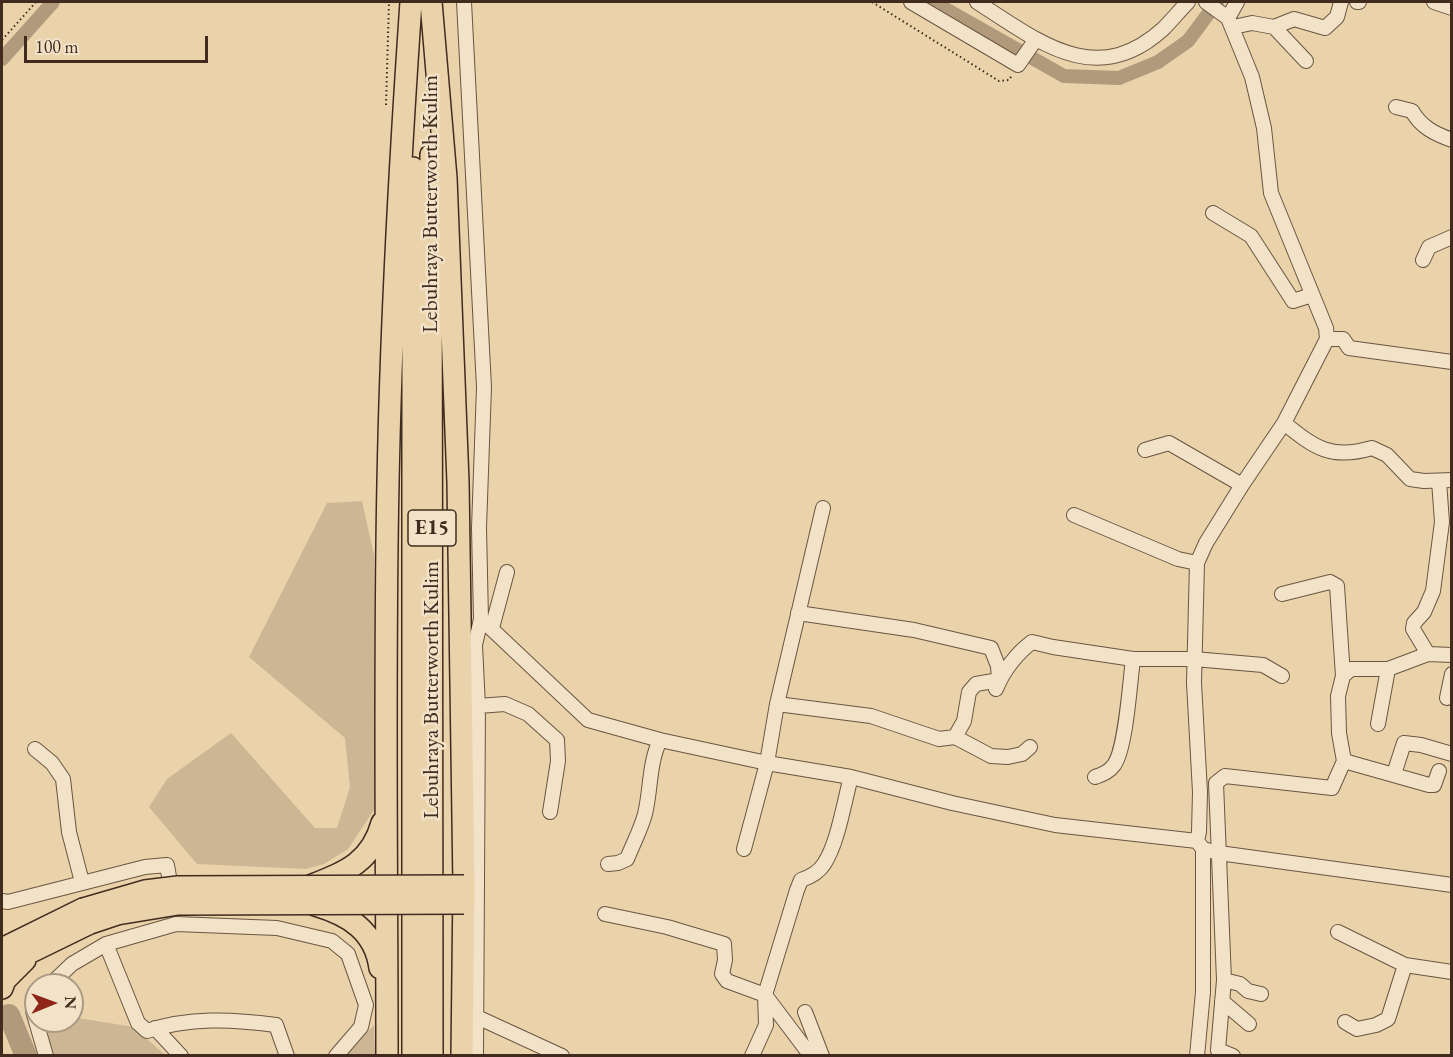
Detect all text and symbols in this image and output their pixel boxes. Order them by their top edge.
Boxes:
scale bar [27,24,212,62]
text: 100 m [35,35,79,58]
street label: Lebuhraya Butterworth Kulim [418,75,444,333]
road number: E15 [408,510,456,546]
street label: Lebuhraya Butterworth Kulim [419,561,445,819]
north arrow [24,973,84,1033]
text: N [60,996,81,1009]

